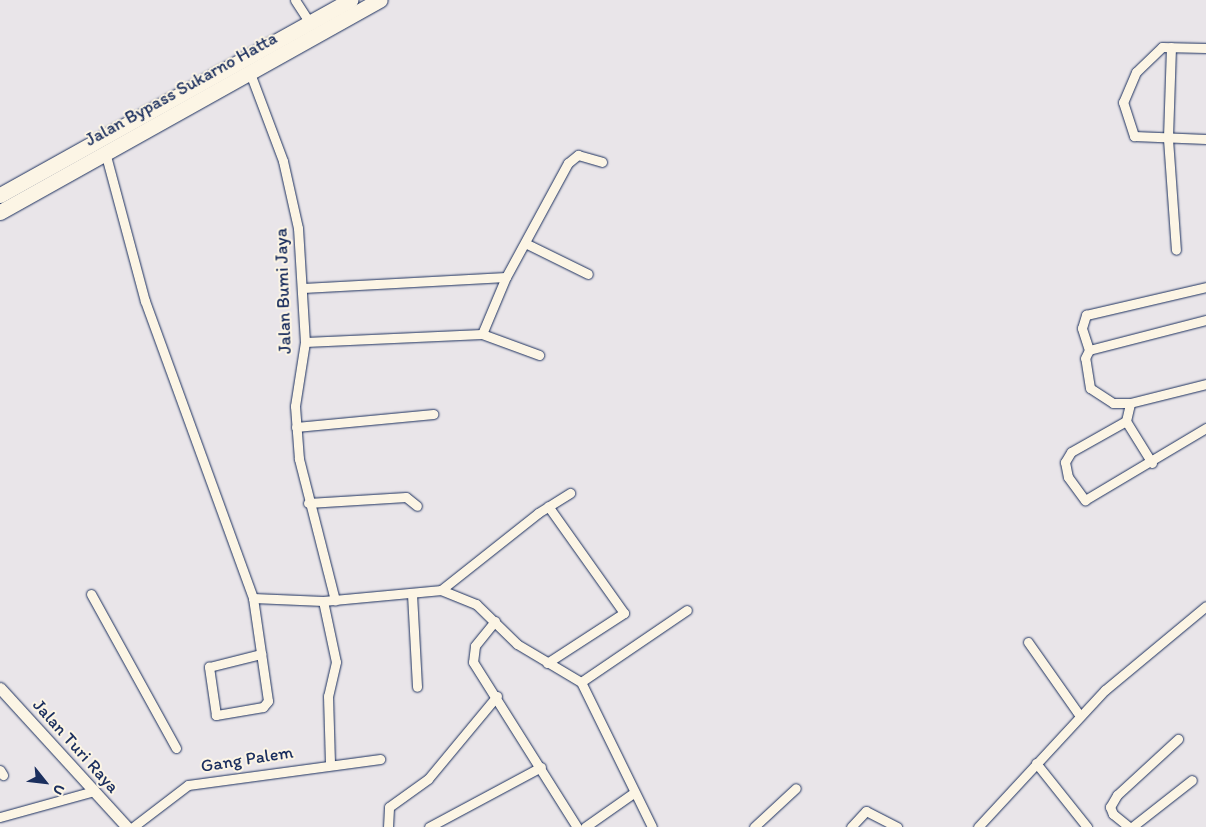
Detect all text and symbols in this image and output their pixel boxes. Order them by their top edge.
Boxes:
street label: Jalan Bypass Sukarno Hatta [81,27,281,151]
street label: Jalan Bumi Jaya [270,228,296,354]
street label: Jalan Turi Raya [29,695,123,797]
street label: Gang Palem [200,741,294,777]
north arrow [20,757,70,807]
text: U [49,781,68,798]

